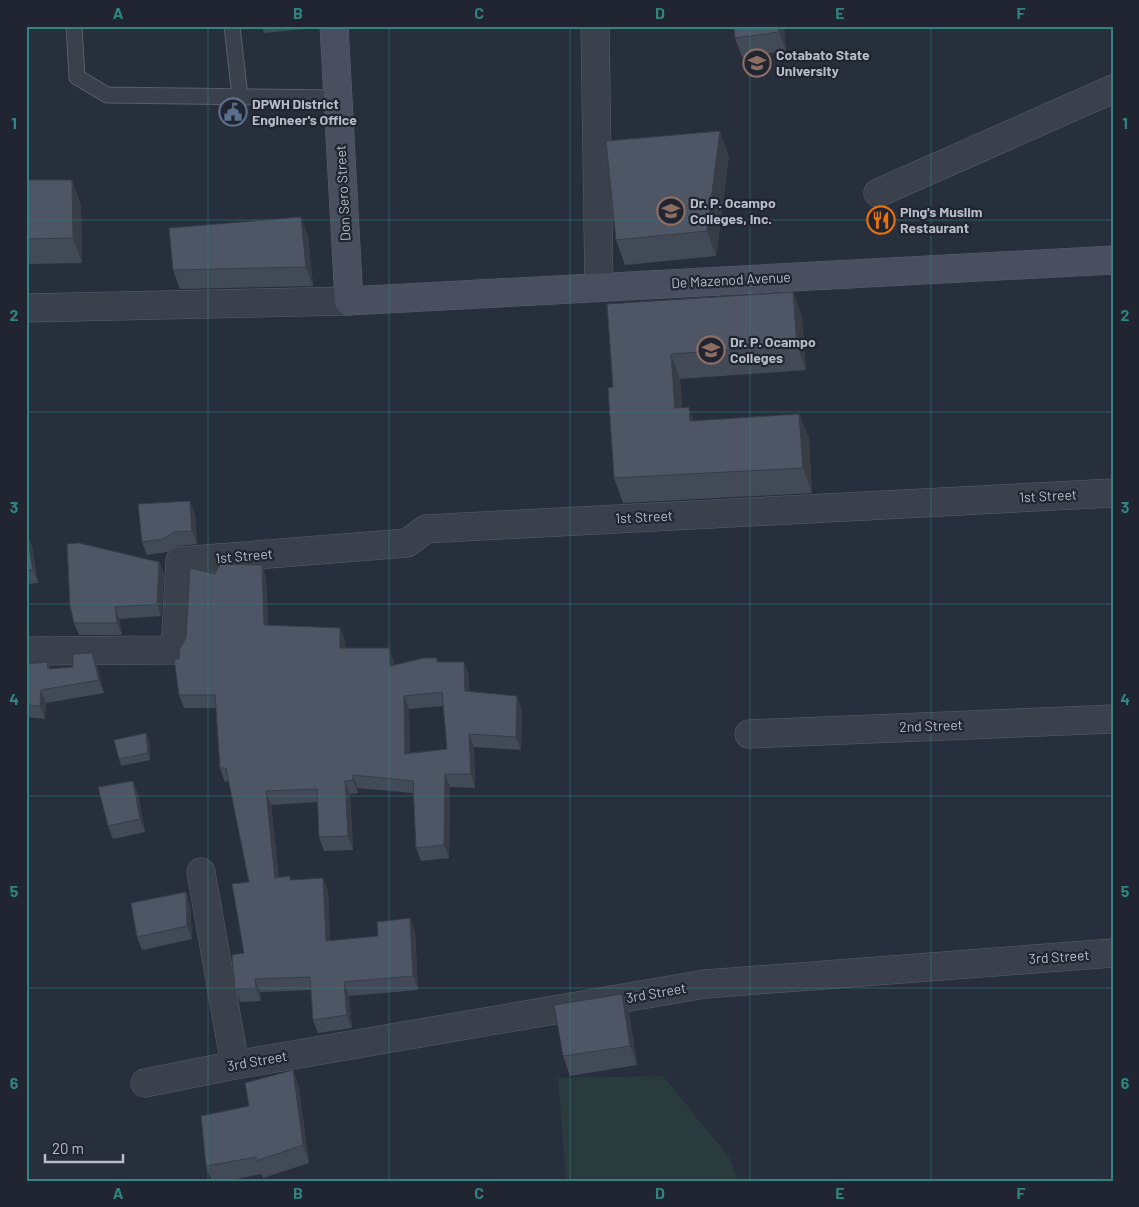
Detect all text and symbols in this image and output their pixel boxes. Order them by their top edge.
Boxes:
text: A [113,3,124,22]
text: B [293,3,303,22]
text: C [474,3,484,22]
text: D [655,3,665,22]
text: E [835,3,845,22]
text: F [1017,3,1026,22]
place label: Cotabato State University [776,46,870,79]
school or university icon: Cotabato State University [742,48,772,78]
place label: DPWH District Engineer's Office [252,95,357,128]
public building icon: DPWH District Engineer's Office [218,97,248,127]
text: 1 [11,113,17,132]
text: 1 [1122,113,1128,132]
street label: Don Sero Street [332,145,353,241]
place label: Dr. P. Ocampo Colleges, Inc. [690,194,776,227]
school or university icon: Dr. P. Ocampo Colleges, Inc. [656,196,686,226]
place label: Ping's Muslim Restaurant [900,203,983,236]
restaurant icon: Ping's Muslim Restaurant [866,205,896,235]
street label: De Mazenod Avenue [671,268,791,291]
text: 2 [10,305,19,324]
text: 2 [1121,305,1130,324]
place label: Dr. P. Ocampo Colleges [730,333,816,366]
school or university icon: Dr. P. Ocampo Colleges [696,335,726,365]
street label: 1st Street [1019,486,1077,506]
text: 3 [10,497,18,516]
text: 3 [1121,497,1129,516]
street label: 1st Street [615,507,673,527]
street label: 1st Street [214,545,273,566]
text: 4 [9,689,19,708]
text: 4 [1120,689,1130,708]
street label: 2nd Street [899,716,963,735]
text: 5 [10,881,19,900]
text: 5 [1121,881,1130,900]
street label: 3rd Street [1028,946,1090,967]
street label: 3rd Street [624,979,687,1006]
street label: 3rd Street [225,1047,288,1074]
text: 6 [10,1073,19,1092]
text: 6 [1121,1073,1130,1092]
scale bar [45,1132,122,1164]
text: 20 m [52,1139,84,1157]
text: A [113,1183,124,1202]
text: B [293,1183,303,1202]
text: C [474,1183,484,1202]
text: D [655,1183,665,1202]
text: E [835,1183,845,1202]
text: F [1017,1183,1026,1202]

